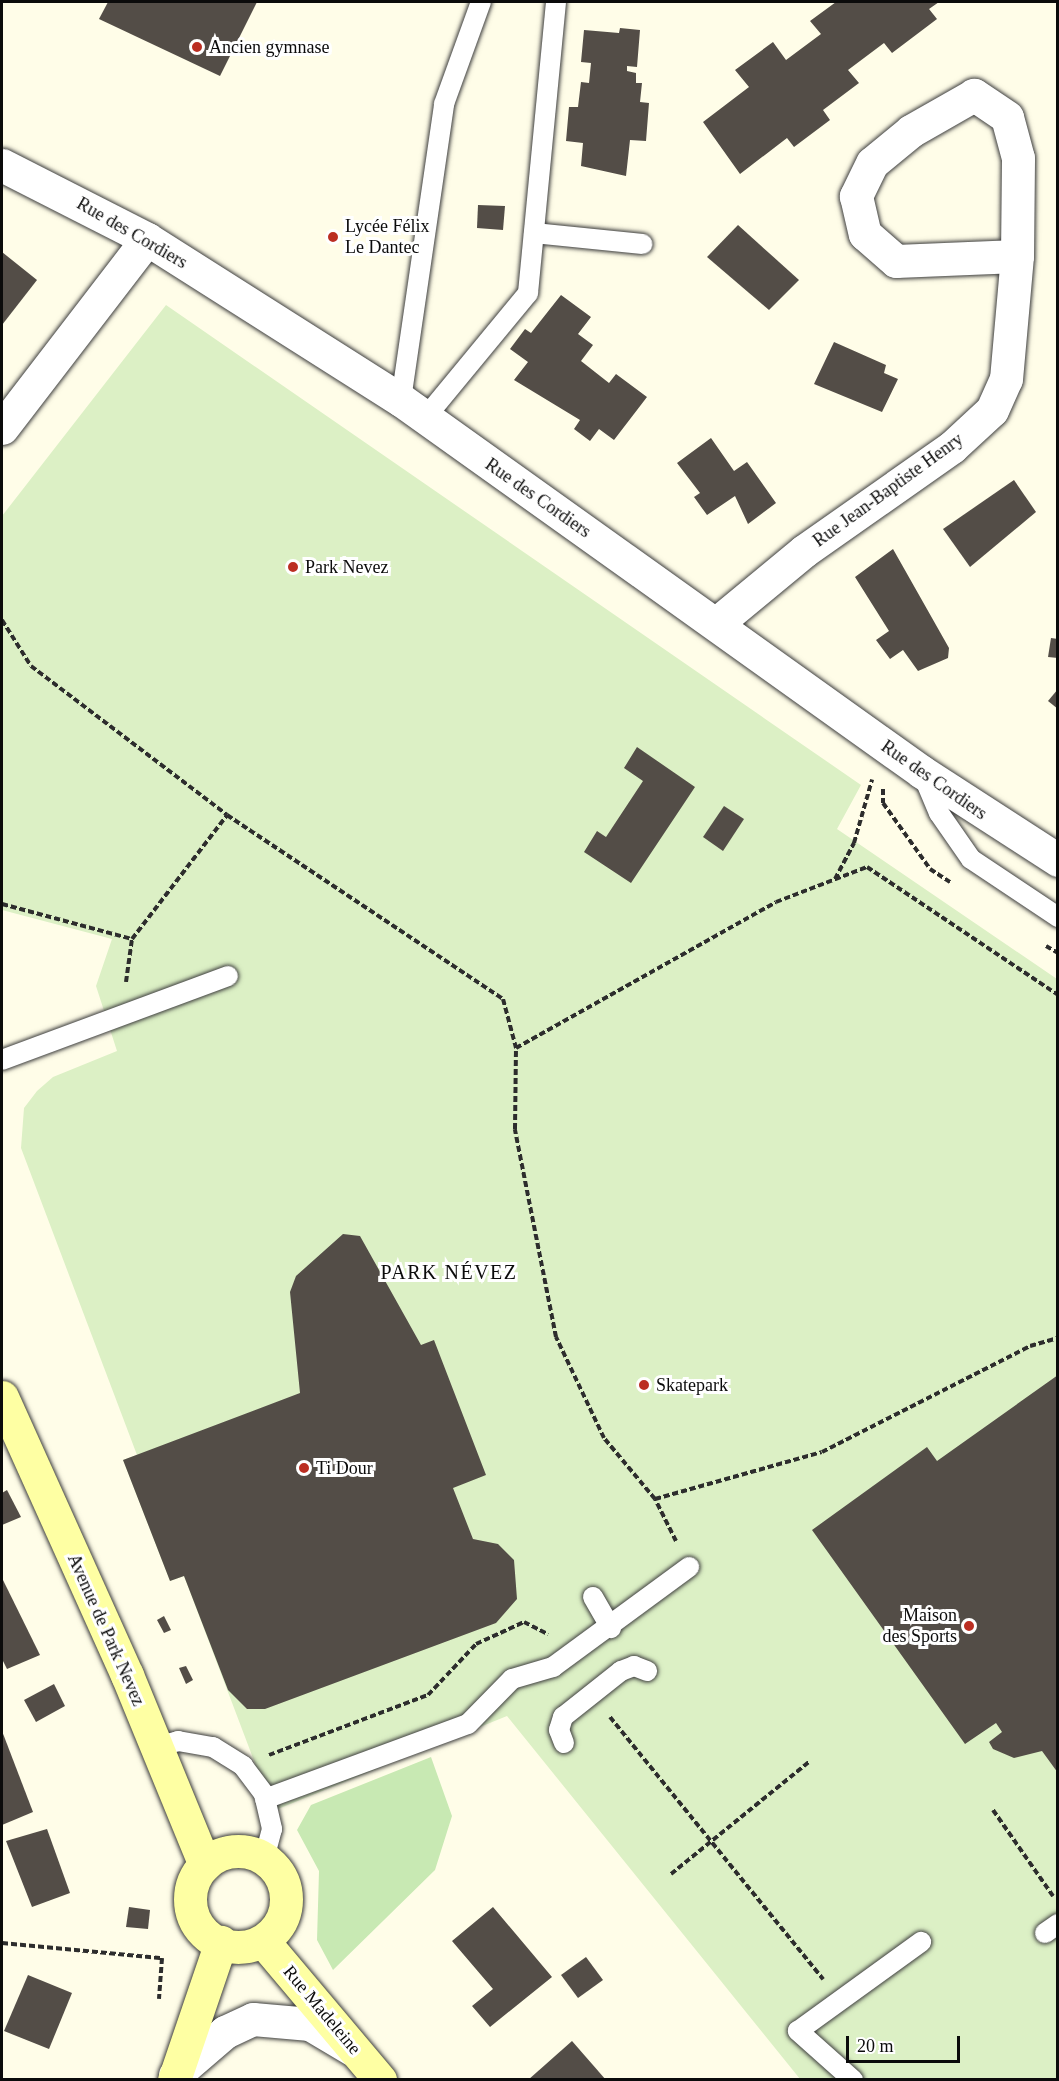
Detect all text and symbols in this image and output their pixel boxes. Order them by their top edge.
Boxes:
place label: Ancien gymnase [209,36,329,58]
marker: Ancien gymnase [190,40,204,54]
street label: Rue des Cordiers [73,193,191,273]
place label: Lycée Félix Le Dantec [345,216,429,258]
marker: Lycée Félix Le Dantec [326,230,340,244]
street label: Rue Jean-Baptiste Henry [809,428,967,552]
street label: Rue des Cordiers [481,454,595,542]
place label: Park Nevez [305,556,388,578]
marker: Park Nevez [286,560,300,574]
street label: Rue des Cordiers [877,736,991,824]
district label: PARK NÉVEZ [380,1260,518,1284]
place label: Skatepark [656,1374,728,1396]
marker: Skatepark [637,1378,651,1392]
place label: Ti Dour [316,1457,373,1479]
marker: Ti Dour [297,1461,311,1475]
street label: Avenue de Park Nevez [63,1551,149,1709]
place label: Maison des Sports [882,1605,957,1648]
marker: Maison des Sports [962,1619,976,1633]
street label: Rue Madeleine [279,1961,365,2059]
scale bar [849,2024,963,2062]
text: 20 m [857,2036,894,2056]

